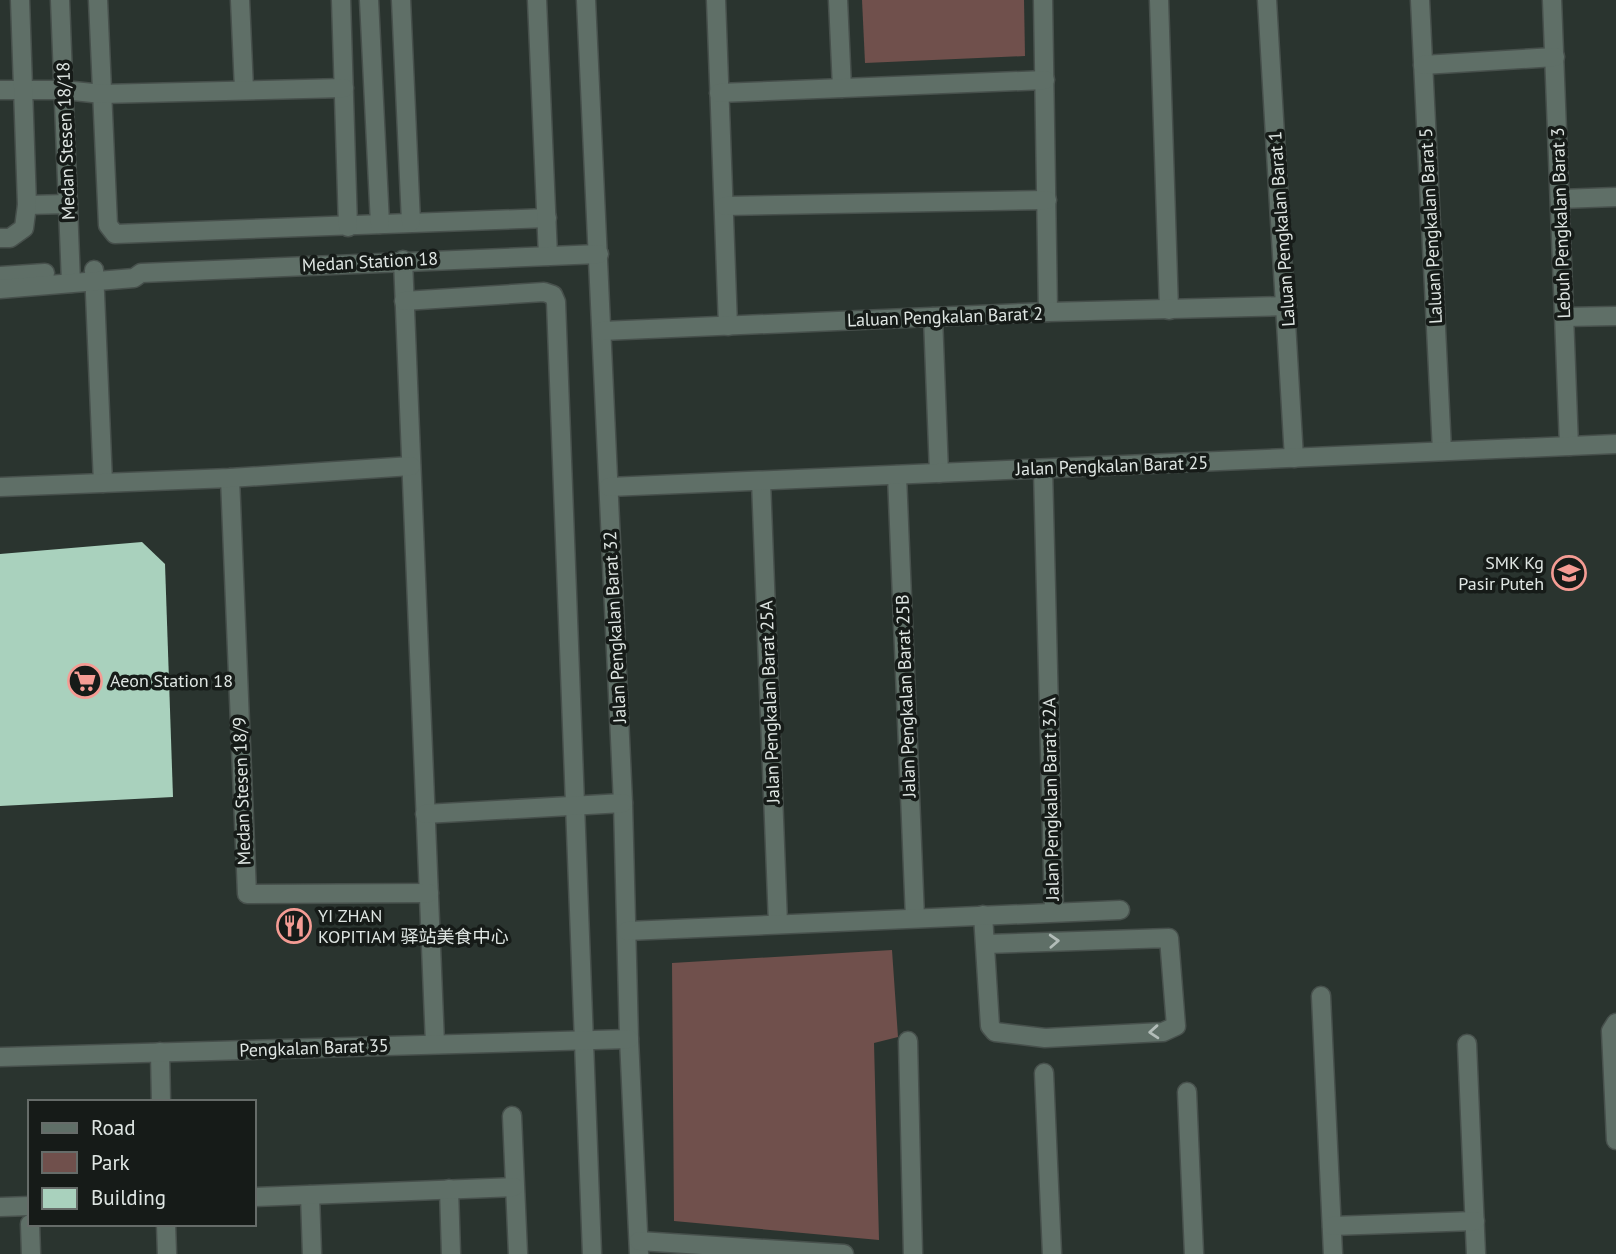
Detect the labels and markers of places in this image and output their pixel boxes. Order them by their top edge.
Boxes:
place label: SMK Kg Pasir Puteh [1458,551,1544,595]
school or university icon: SMK Kg Pasir Puteh [1550,554,1588,592]
supermarket icon: Aeon Station 18 [66,662,104,700]
place label: Aeon Station 18 [110,669,233,692]
place label: YI ZHAN KOPITIAM 驿站美食中心 [318,904,509,948]
restaurant icon: YI ZHAN KOPITIAM 驿站美食中心 [275,907,313,945]

